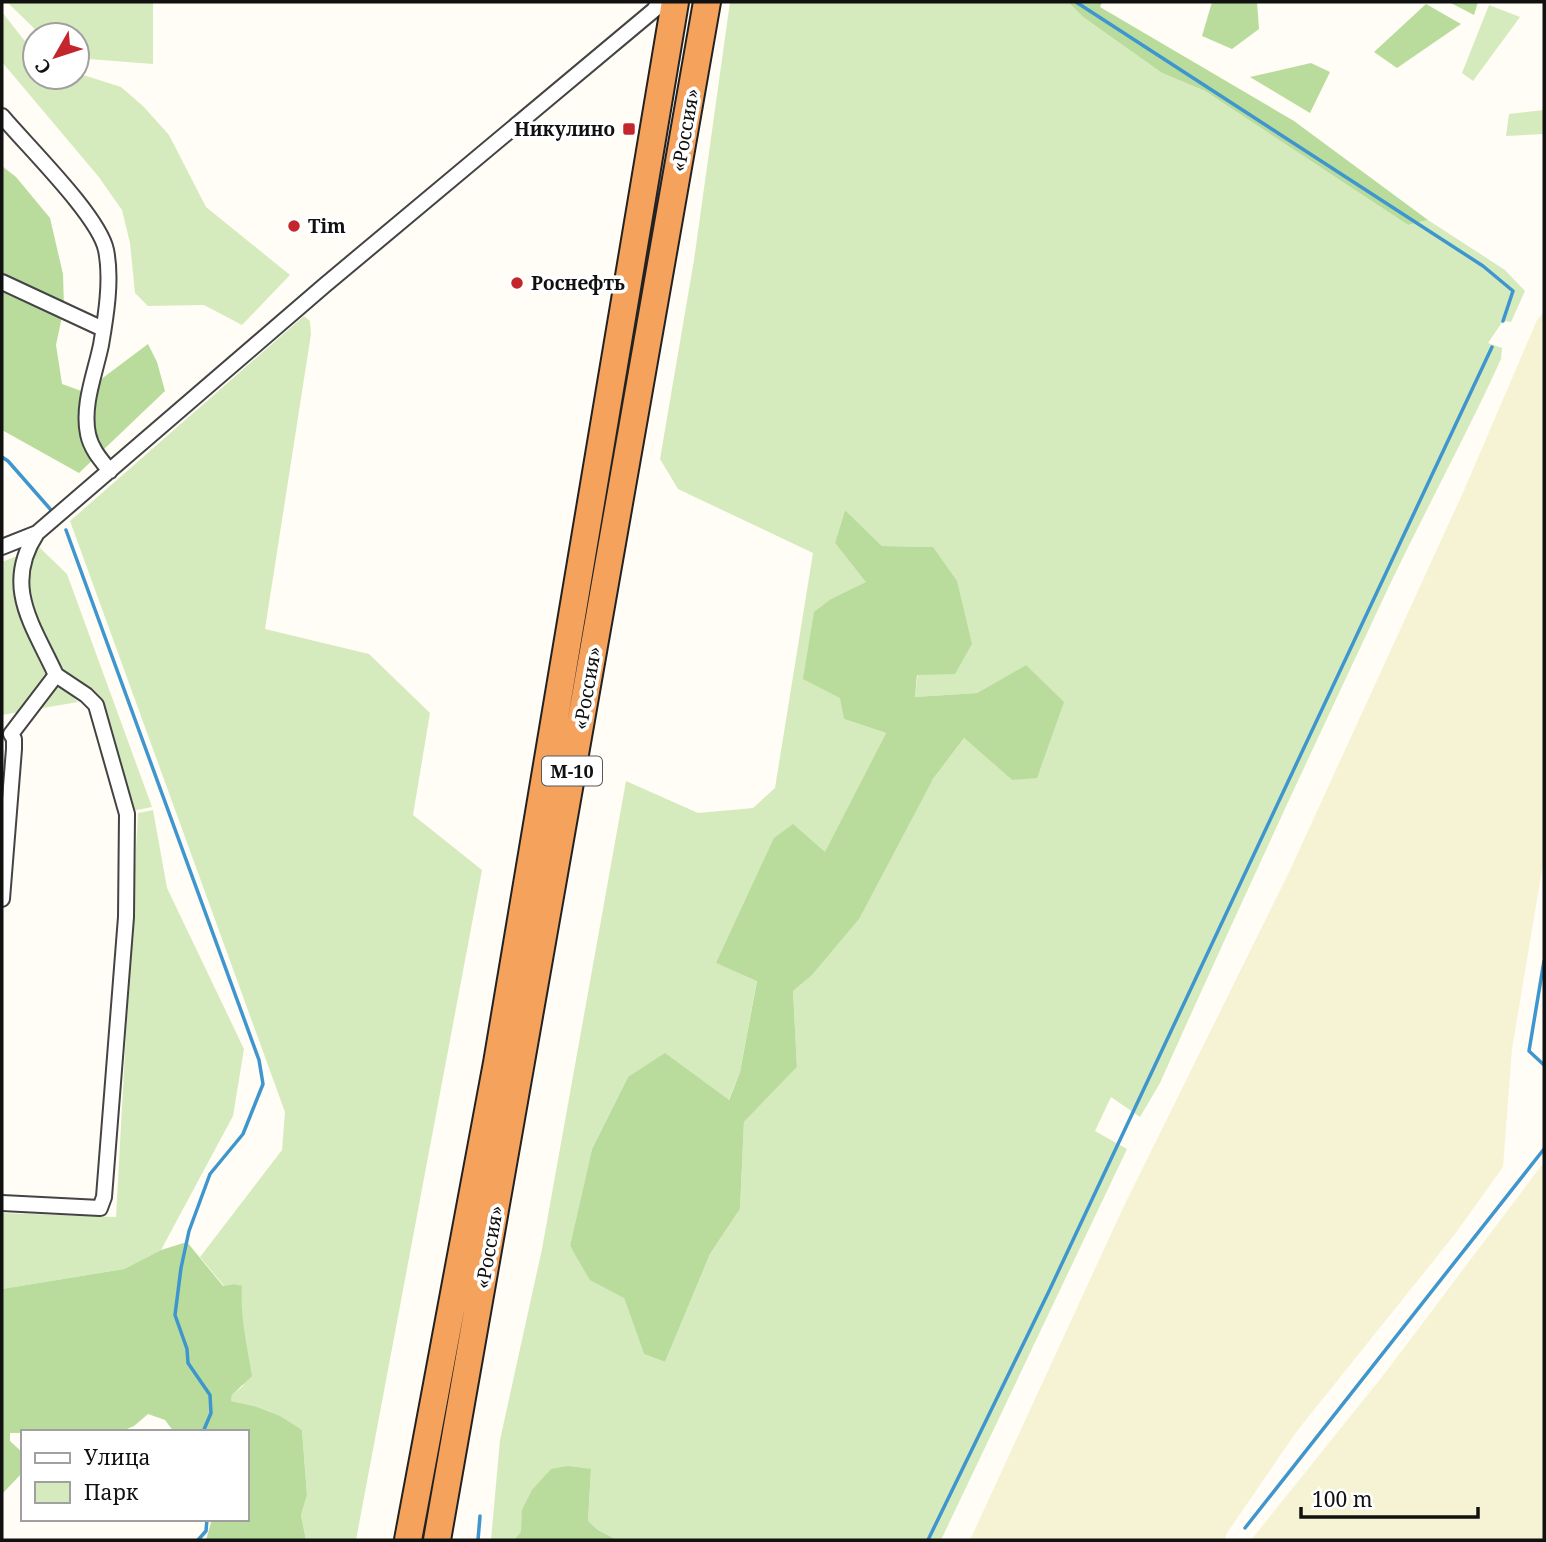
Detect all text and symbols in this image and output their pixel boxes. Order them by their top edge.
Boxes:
north arrow [21,21,91,91]
text: С [29,54,57,80]
street label: «Россия» [665,86,705,174]
place label: Никулино [514,116,615,142]
marker: Никулино [621,121,637,137]
place label: Tim [308,213,346,239]
marker: Tim [286,218,302,234]
place label: Роснефть [531,270,625,296]
marker: Роснефть [509,275,525,291]
street label: «Россия» [567,644,607,732]
road number: М-10 [542,756,602,786]
street label: «Россия» [469,1203,509,1291]
legend [21,1430,248,1521]
text: Улица [84,1443,151,1471]
scale bar [1301,1476,1478,1520]
text: Парк [84,1478,139,1506]
text: 100 m [1312,1485,1373,1513]

